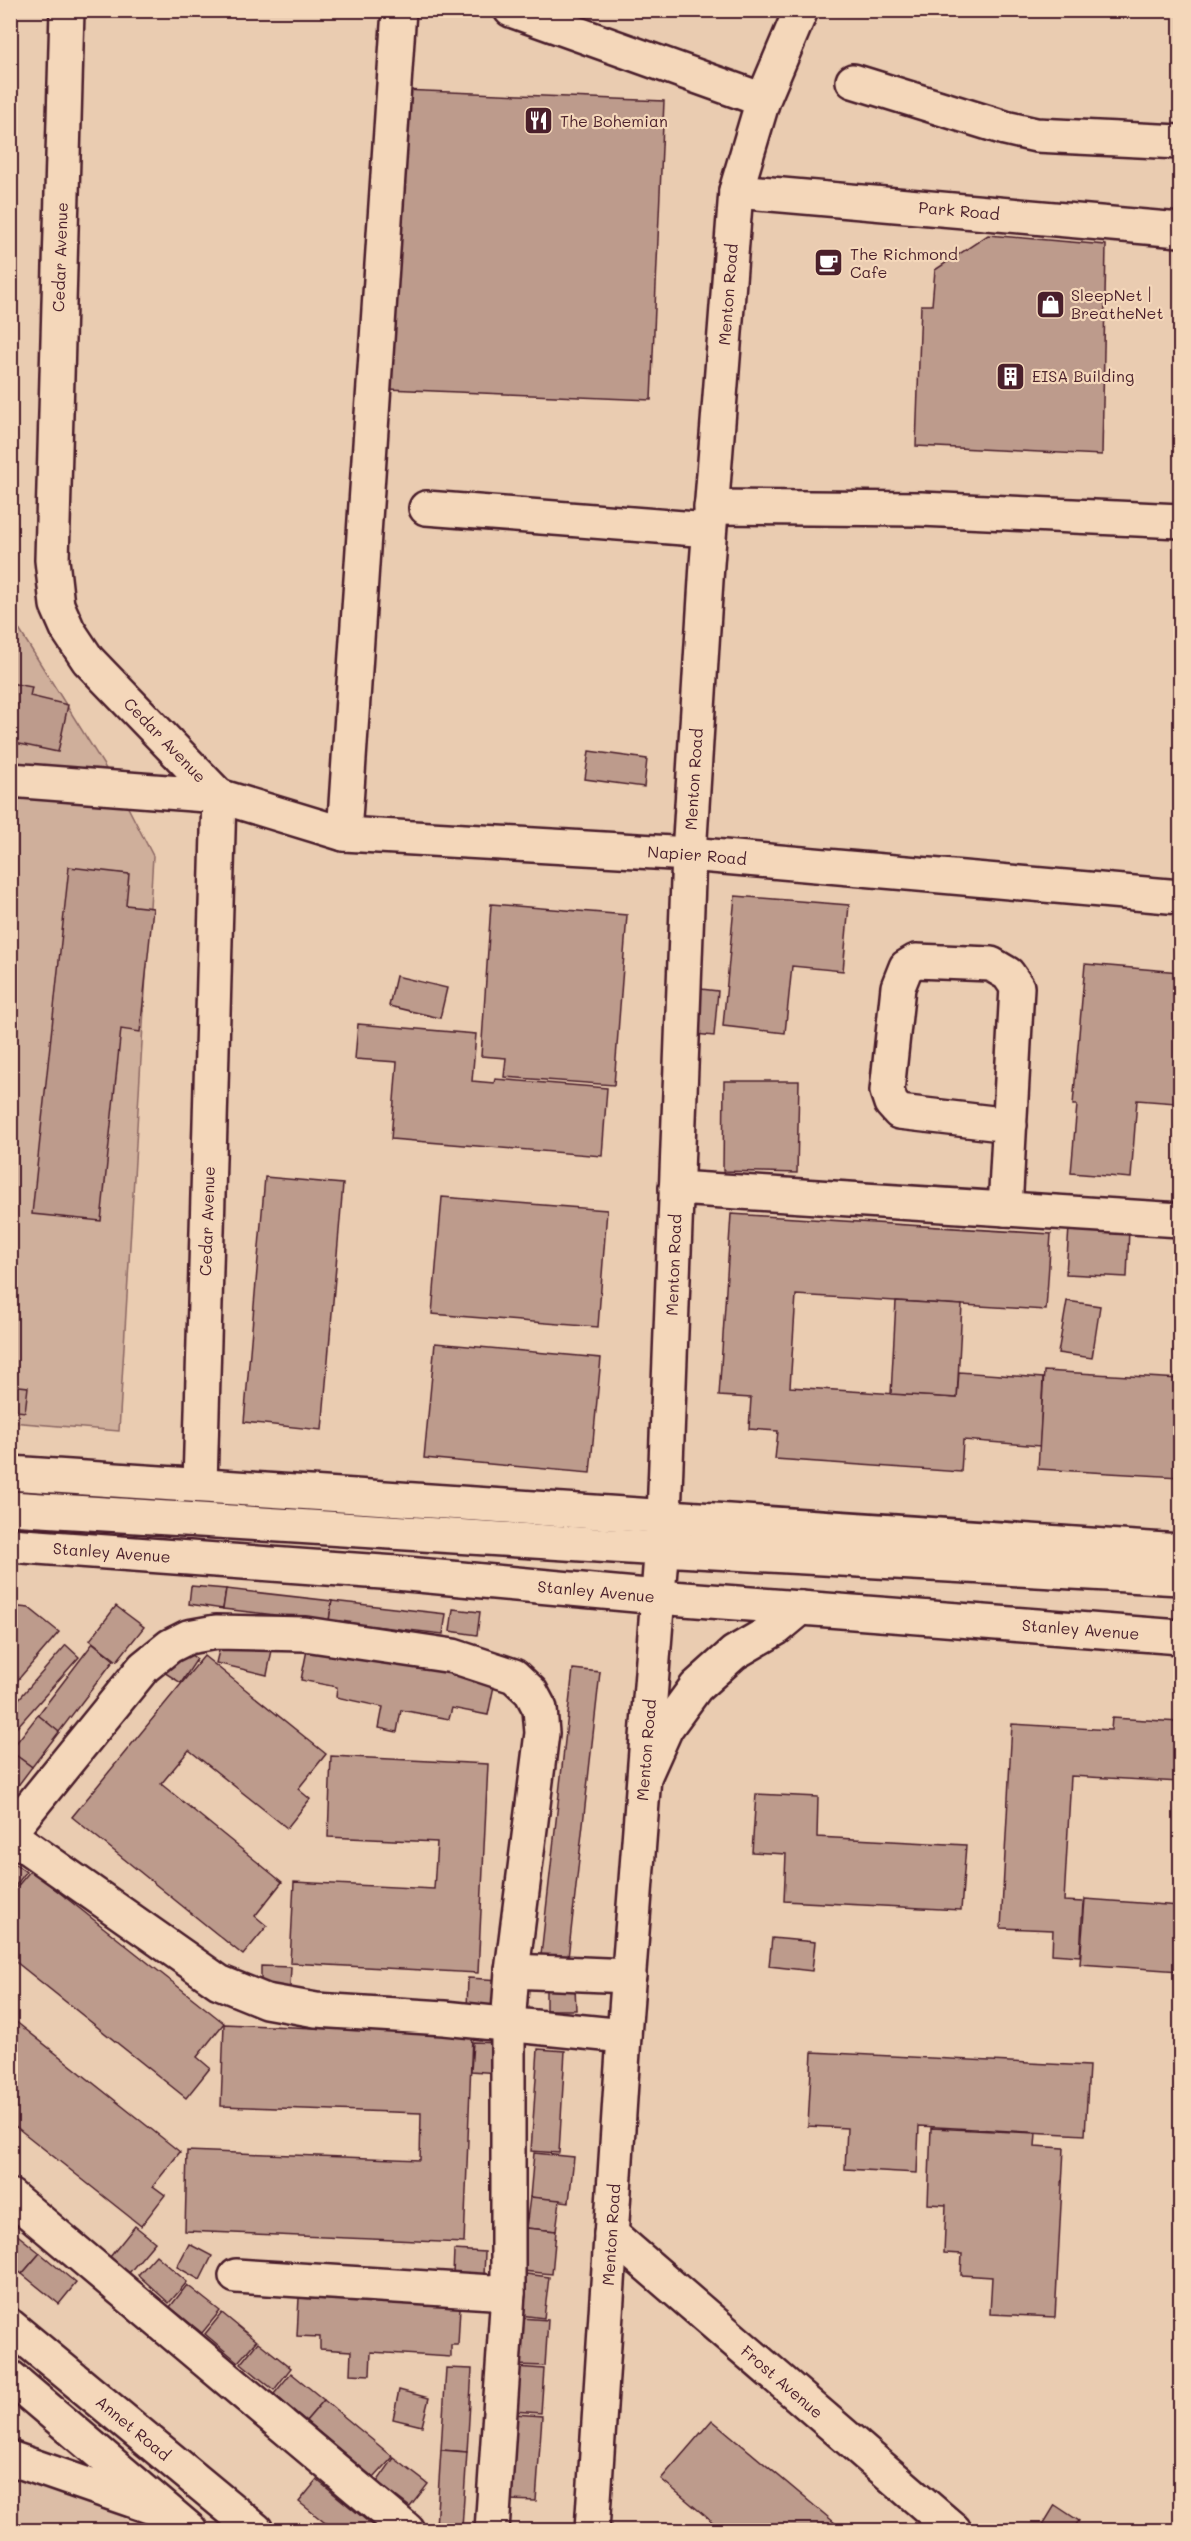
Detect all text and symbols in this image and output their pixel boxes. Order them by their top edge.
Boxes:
restaurant icon: The Bohemian [523,105,555,137]
place label: The Bohemian [560,110,668,131]
street label: Park Road [918,196,1001,224]
street label: Cedar Avenue [47,202,72,312]
street label: Menton Road [713,243,742,346]
place label: The Richmond Cafe [850,243,958,282]
cafe icon: The Richmond Cafe [813,247,845,279]
place label: SleepNet | BreatheNet [1071,284,1164,323]
shop icon: SleepNet | BreatheNet [1034,288,1066,320]
building icon: EISA Building [995,360,1027,392]
place label: EISA Building [1032,365,1134,386]
street label: Cedar Avenue [120,693,211,787]
street label: Menton Road [680,728,707,831]
street label: Napier Road [647,841,748,869]
street label: Cedar Avenue [194,1166,219,1276]
street label: Menton Road [661,1213,685,1316]
street label: Stanley Avenue [52,1537,171,1567]
street label: Stanley Avenue [537,1575,656,1607]
street label: Stanley Avenue [1021,1614,1140,1644]
street label: Menton Road [631,1698,660,1801]
street label: Menton Road [597,2183,624,2286]
street label: Frost Avenue [737,2340,828,2422]
street label: Annet Road [92,2391,175,2465]

